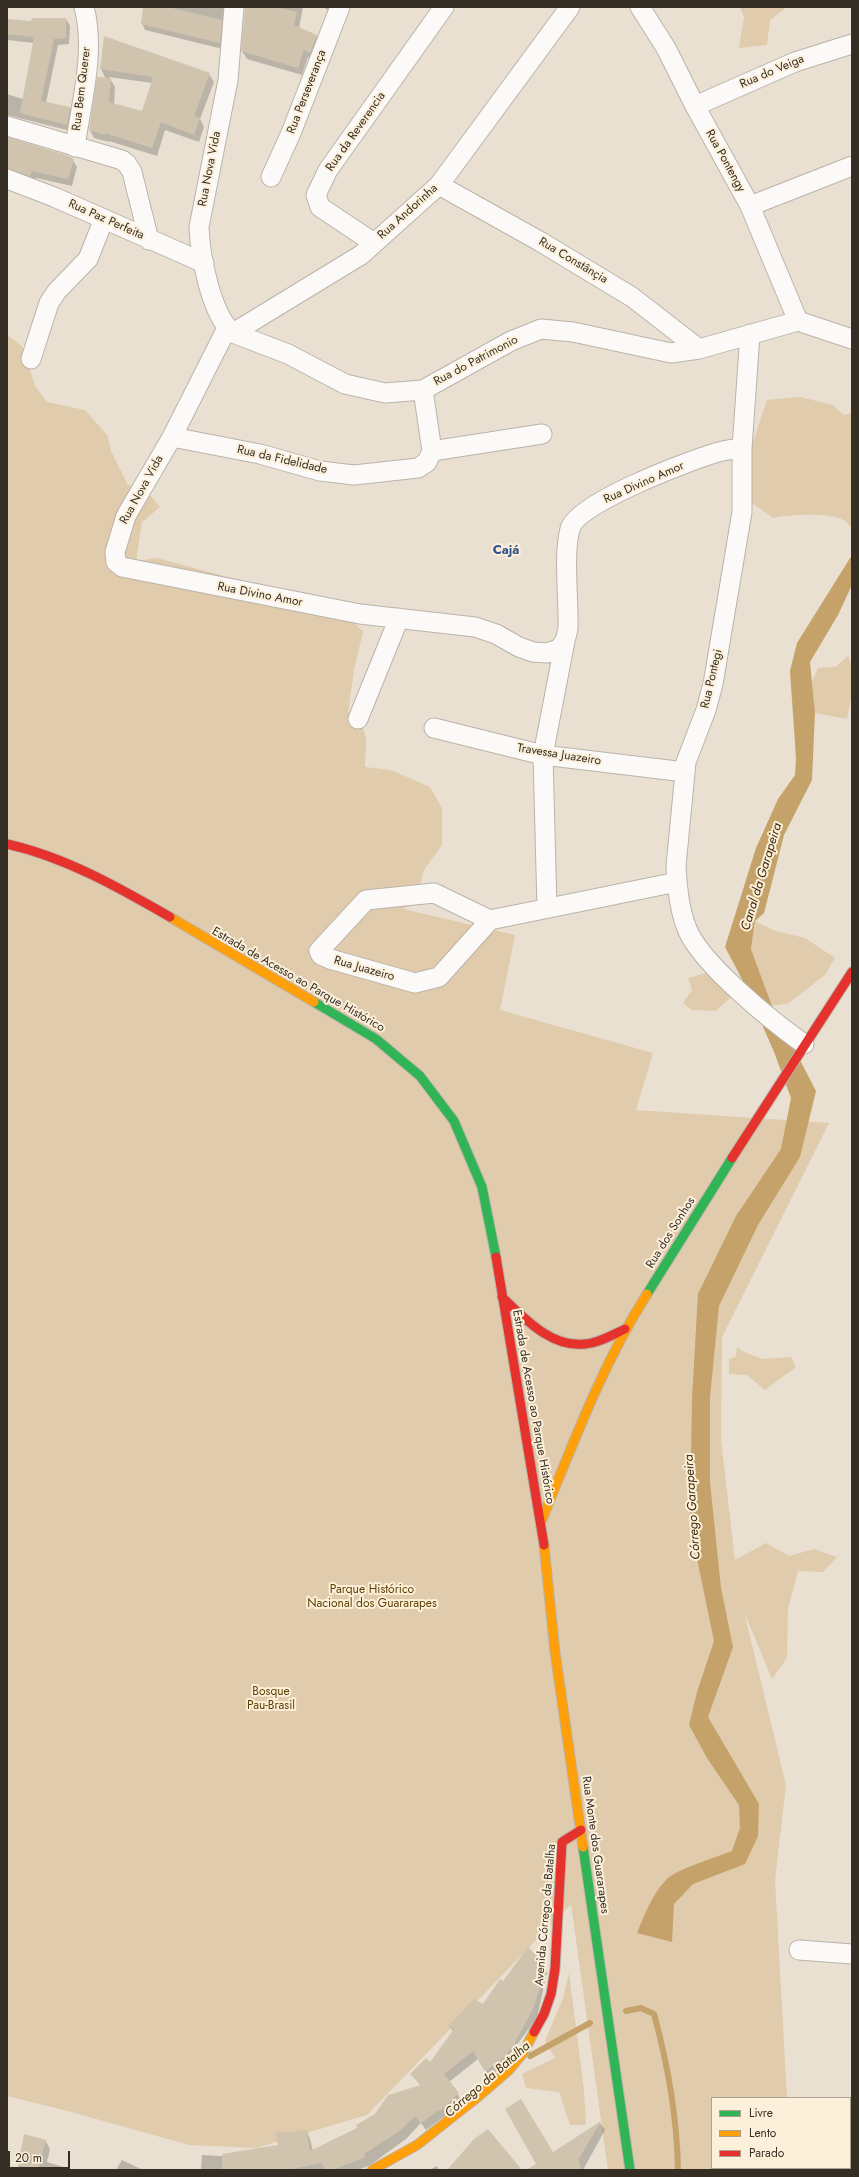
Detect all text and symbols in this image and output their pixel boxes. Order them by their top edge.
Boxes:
street label: Rua Bem Querer [70,46,94,132]
street label: Rua Perseverança [284,48,330,136]
street label: Rua do Veiga [738,52,806,92]
street label: Rua da Reverencia [323,90,389,174]
street label: Rua Pontengy [702,127,748,195]
street label: Rua Nova Vida [196,130,224,208]
street label: Rua Andorinha [375,181,441,243]
street label: Rua Paz Perfeita [66,197,146,243]
street label: Rua Constânçia [536,235,610,287]
street label: Rua do Patrimonio [431,333,521,389]
street label: Rua da Fidelidade [235,443,329,477]
street label: Rua Nova Vida [117,453,167,527]
street label: Rua Divino Amor [602,459,686,507]
district label: Cajá [493,543,519,559]
street label: Rua Divino Amor [216,580,304,610]
street label: Rua Pontegi [698,648,726,710]
street label: Travessa Juazeiro [516,741,602,769]
water label: Canal da Garapeira [738,821,786,933]
street label: Estrada de Acesso ao Parque Histórico [209,925,387,1035]
street label: Rua Juazeiro [332,953,396,985]
street label: Rua dos Sonhos [643,1195,699,1271]
street label: Estrada de Acesso ao Parque Histórico [509,1309,557,1505]
water label: Córrego Garapeira [682,1454,704,1560]
park label: Parque Histórico Nacional dos Guararapes [307,1583,437,1611]
park label: Bosque Pau-Brasil [247,1685,295,1713]
street label: Rua Monte dos Guararapes [578,1775,612,1915]
street label: Avenida Córrego da Batalha [533,1843,559,1987]
water label: Córrego da Batalha [442,2039,534,2121]
legend [711,2097,851,2169]
text: Livre [749,2104,773,2122]
text: Lento [749,2124,776,2142]
scale bar [10,2143,72,2169]
text: Parado [749,2144,784,2162]
text: 20 m [15,2149,42,2167]

